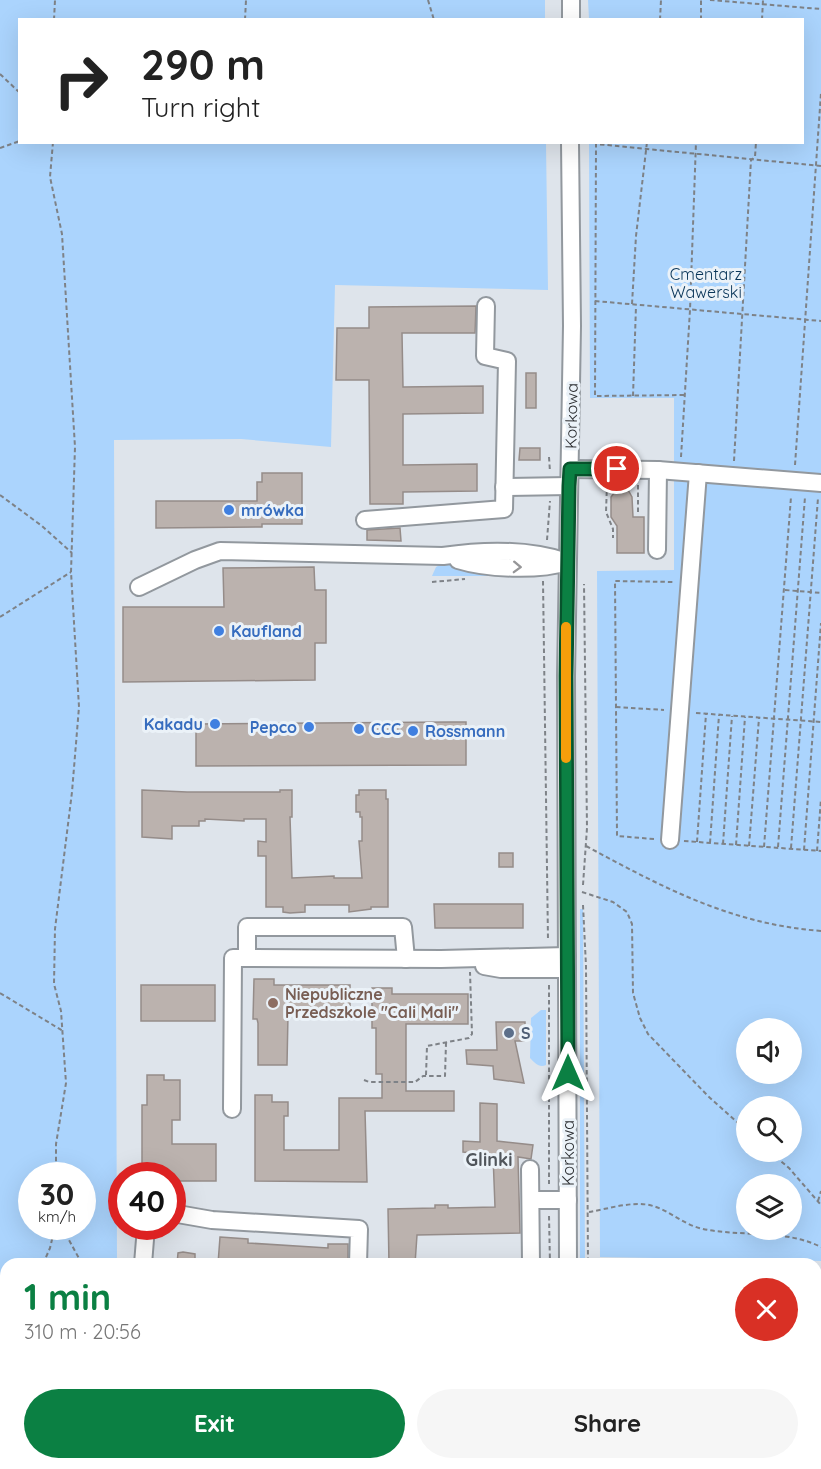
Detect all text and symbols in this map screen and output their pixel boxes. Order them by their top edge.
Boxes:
text: 290 m [141,38,265,91]
icon: right [42,42,120,120]
text: Turn right [141,90,260,124]
park label: Cmentarz Wawerski [670,264,742,302]
street label: Korkowa [560,383,582,449]
pin [591,443,642,494]
icon: arrive [600,452,633,485]
place label: mrówka [241,500,304,520]
marker: mrówka [222,503,236,517]
one-way arrow [513,560,522,573]
place label: Kaufland [231,621,302,641]
marker: Kaufland [212,624,226,638]
place label: Kakadu [144,714,203,734]
marker: Kakadu [208,717,222,731]
place label: Pepco [250,717,297,737]
place label: CCC [371,719,401,739]
marker: Pepco [302,720,316,734]
place label: Rossmann [425,721,505,741]
marker: CCC [352,722,366,736]
marker: Rossmann [406,724,420,738]
place label: Niepubliczne Przedszkole "Cali Mali" [285,984,459,1022]
marker: Niepubliczne Przedszkole "Cali Mali" [266,996,280,1010]
map controls [736,1018,802,1240]
button: sound [736,1018,802,1084]
place label: S [521,1023,531,1043]
marker: S [502,1026,516,1040]
position arrow [536,1041,600,1105]
button: search [736,1096,802,1162]
street label: Korkowa [558,1120,578,1186]
district label: Glinki [466,1148,512,1171]
speed limit sign: 40 [108,1162,186,1240]
button: layers [736,1174,802,1240]
text: 30 [40,1175,74,1213]
text: km/h [38,1207,76,1226]
text: 1 min [24,1274,111,1319]
button: close [735,1278,798,1341]
text: 310 m · 20:56 [24,1319,141,1344]
button: Exit [24,1389,405,1458]
button: Share [417,1389,798,1458]

